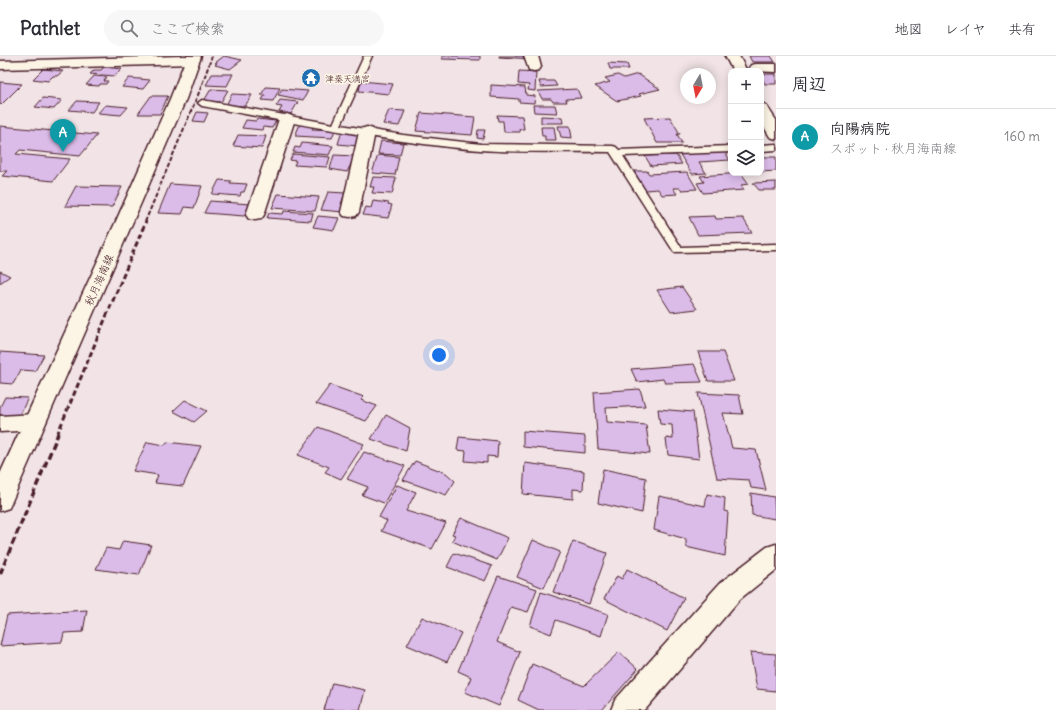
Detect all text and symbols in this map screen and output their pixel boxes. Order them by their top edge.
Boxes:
search box [104,10,384,46]
text: Pathlet [20,16,80,40]
icon: search [118,17,140,39]
text: ここで検索 [150,19,225,38]
text: 地図 [895,20,923,38]
text: レイヤ [945,20,986,38]
text: 共有 [1008,20,1036,38]
temple icon: 津秦天満宮 [300,67,322,89]
north arrow [680,68,716,104]
map controls [728,68,764,176]
button: + [728,68,764,104]
place label: 津秦天満宮 [325,73,370,84]
text: 周辺 [792,73,826,95]
button: − [728,104,764,140]
pin: A [50,119,76,152]
text: 向陽病院 [830,119,890,138]
text: A [801,128,809,145]
text: 160 m [1004,128,1040,145]
button: layers [728,140,764,176]
text: スポット · 秋月海南線 [830,140,956,157]
street label: 秋月海南線 [81,252,117,308]
your location [429,345,449,365]

